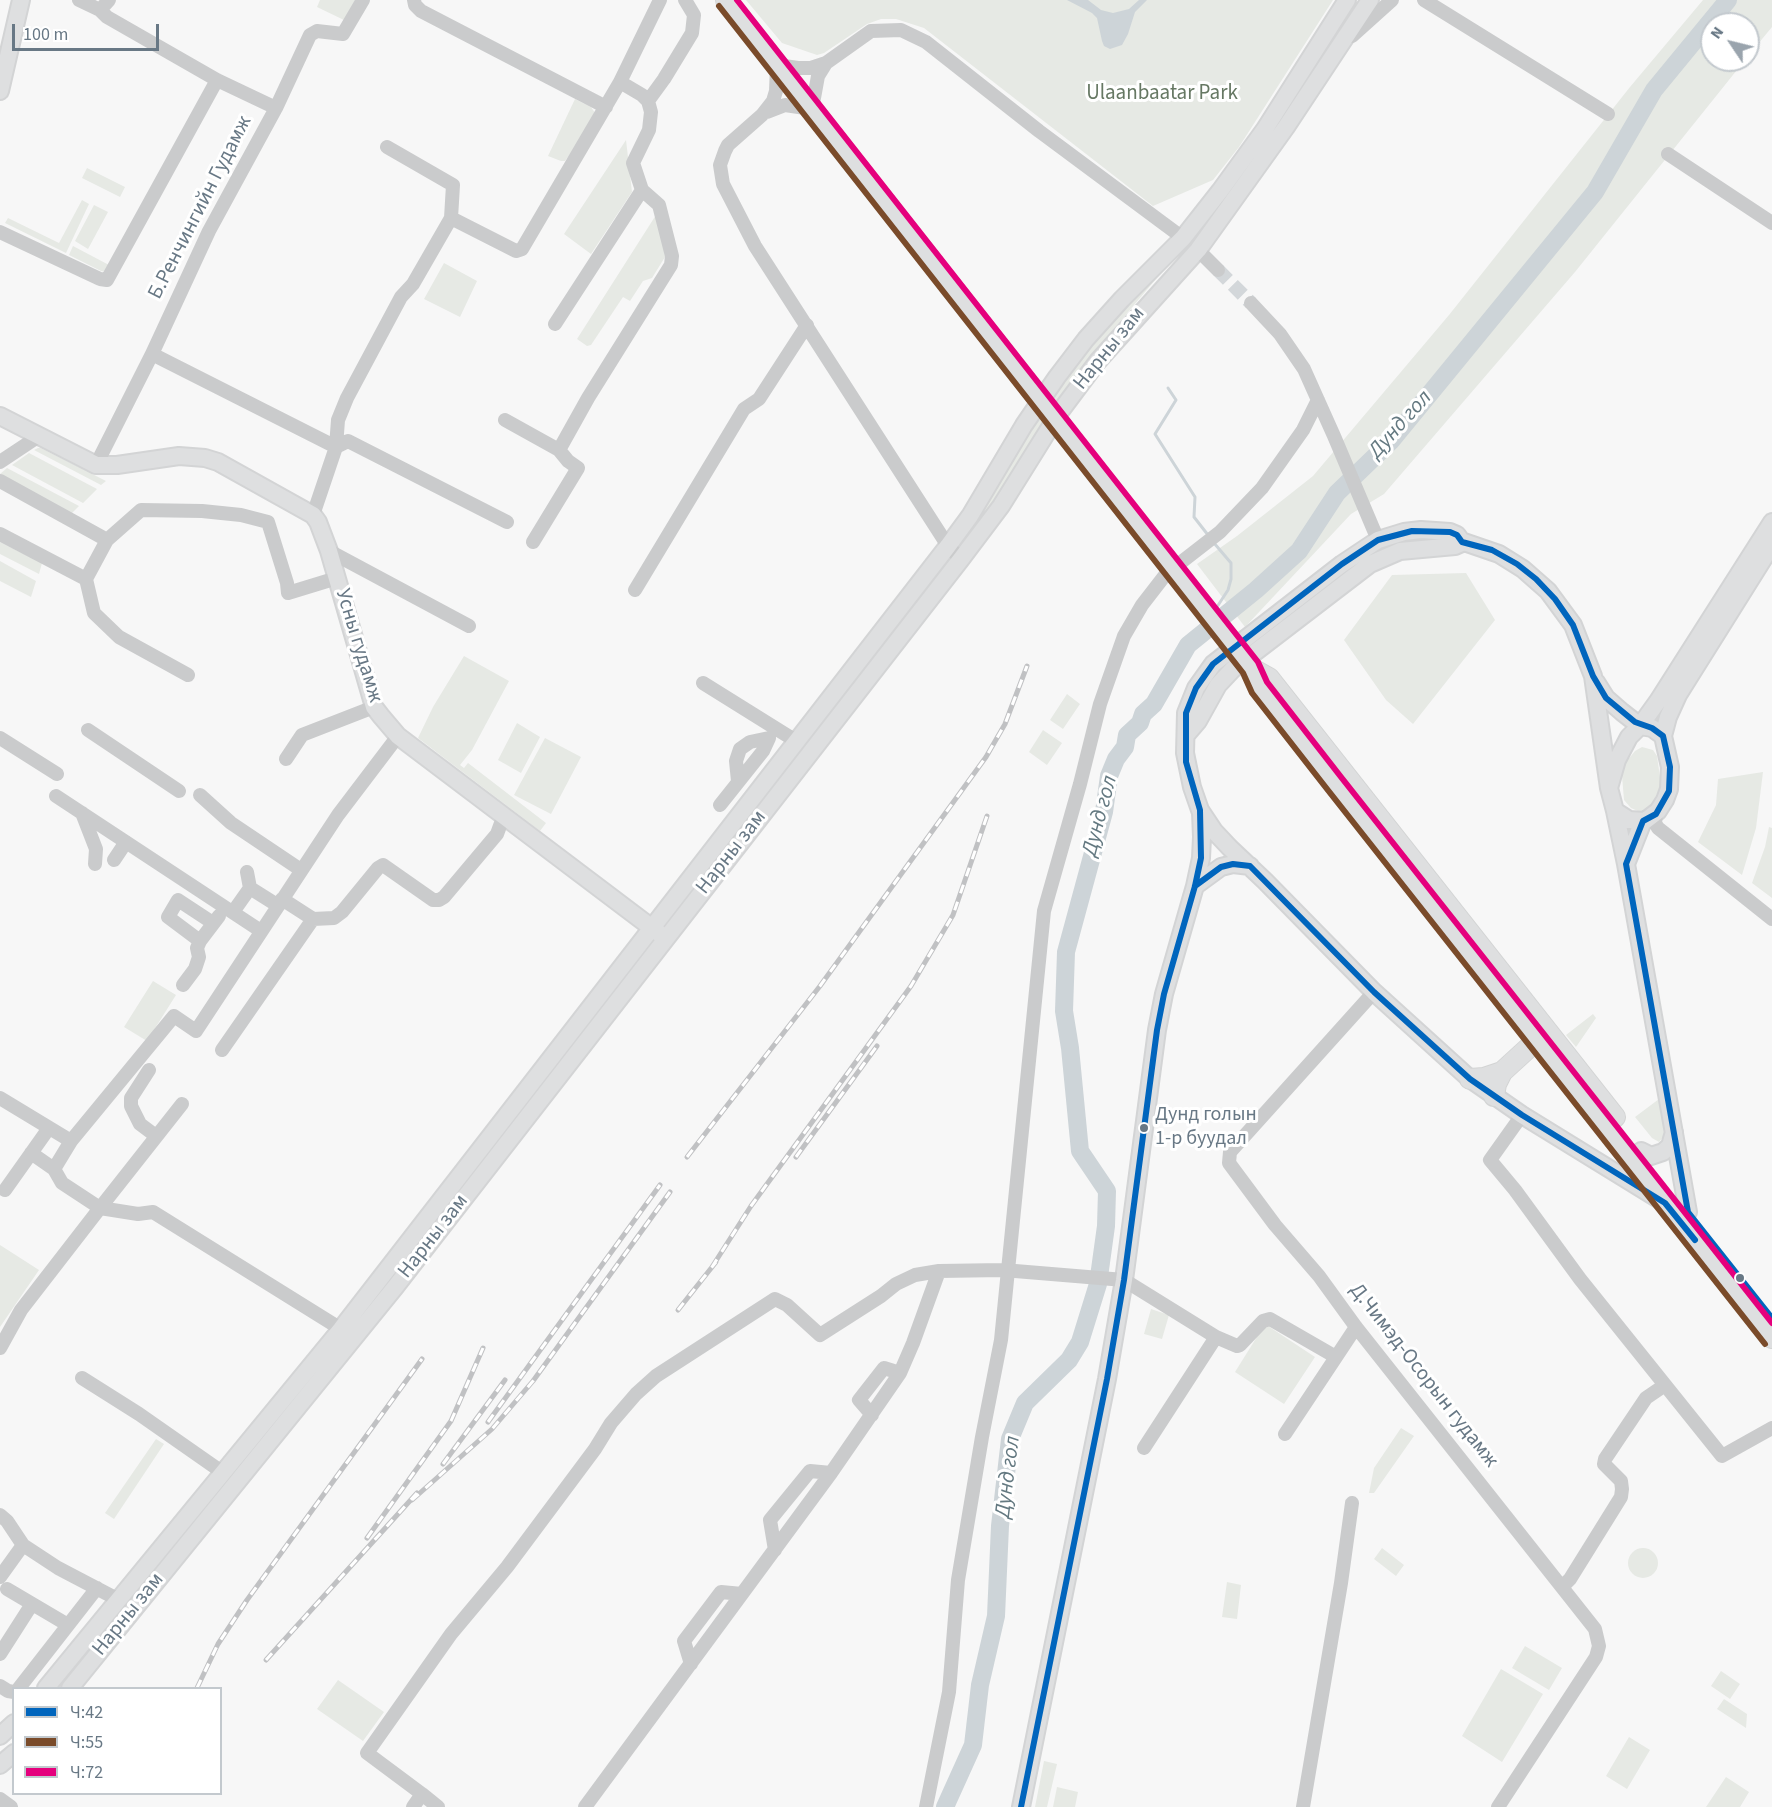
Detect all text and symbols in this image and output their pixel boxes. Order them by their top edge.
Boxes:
scale bar [15,12,162,50]
north arrow [1700,12,1760,72]
text: 100 m [23,22,68,47]
text: N [1705,22,1729,43]
park label: Ulaanbaatar Park [1086,81,1238,107]
street label: Б.Ренчингийн Гудамж [144,112,258,304]
street label: Нарны зам [1069,302,1151,396]
water label: Дунд гол [1364,386,1438,464]
street label: Усны гудамж [329,586,387,706]
water label: Дунд гол [1078,773,1124,859]
street label: Нарны зам [691,806,773,900]
place label: Дунд голын 1-р буудал [1155,1104,1257,1151]
marker: Дунд голын 1-р буудал [1138,1122,1150,1134]
street label: Нарны зам [393,1190,475,1284]
unlabelled marker [1734,1272,1746,1284]
street label: Д.Чимэд-Осорын гудамж [1343,1279,1503,1473]
water label: Дунд гол [991,1434,1027,1520]
street label: Нарны зам [88,1568,170,1662]
legend [12,1687,222,1795]
text: Ч:42 [70,1700,103,1725]
text: Ч:55 [70,1730,103,1755]
text: Ч:72 [70,1760,103,1785]

